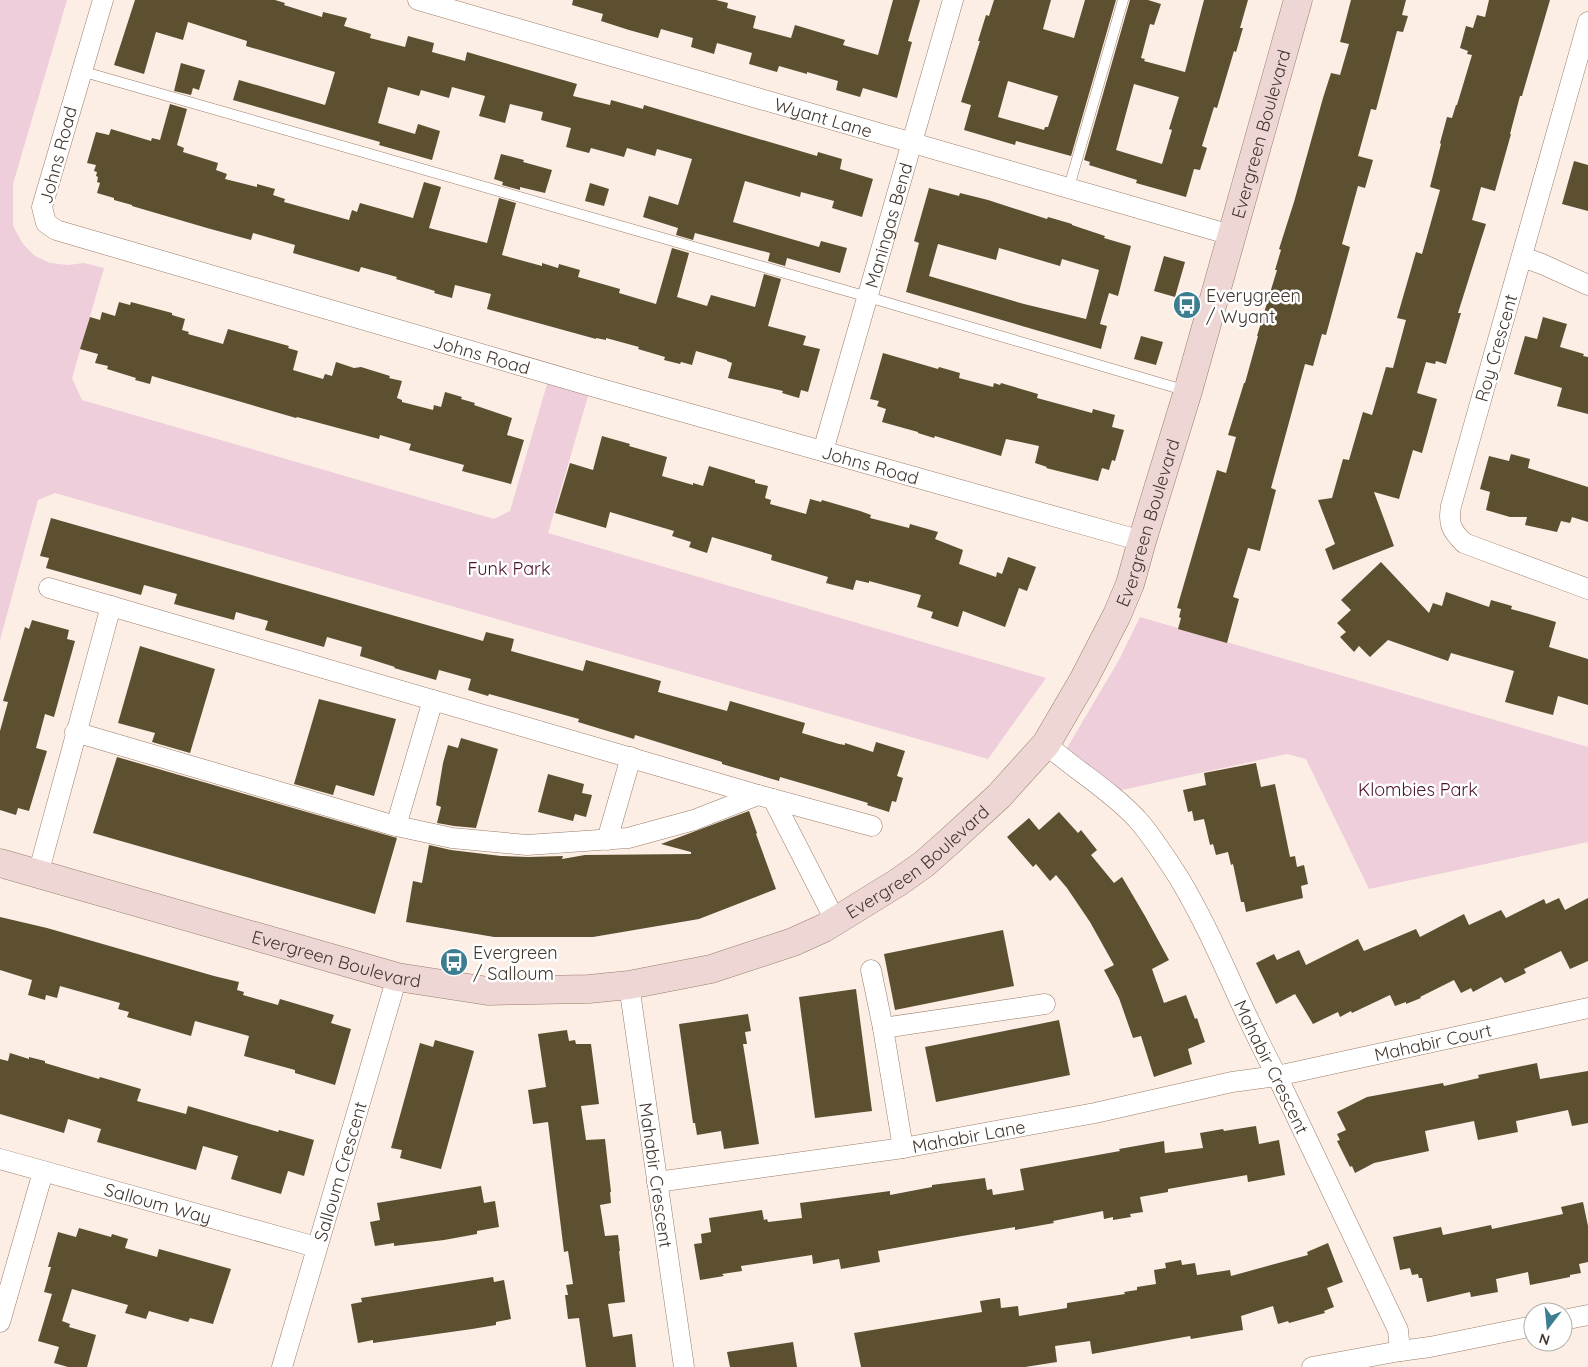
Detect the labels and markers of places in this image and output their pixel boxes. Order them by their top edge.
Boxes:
place label: Everygreen / Wyant [1206,284,1301,328]
bus stop icon: Everygreen / Wyant [1172,290,1202,320]
place label: Evergreen / Salloum [473,941,558,985]
bus stop icon: Evergreen / Salloum [439,947,469,977]

